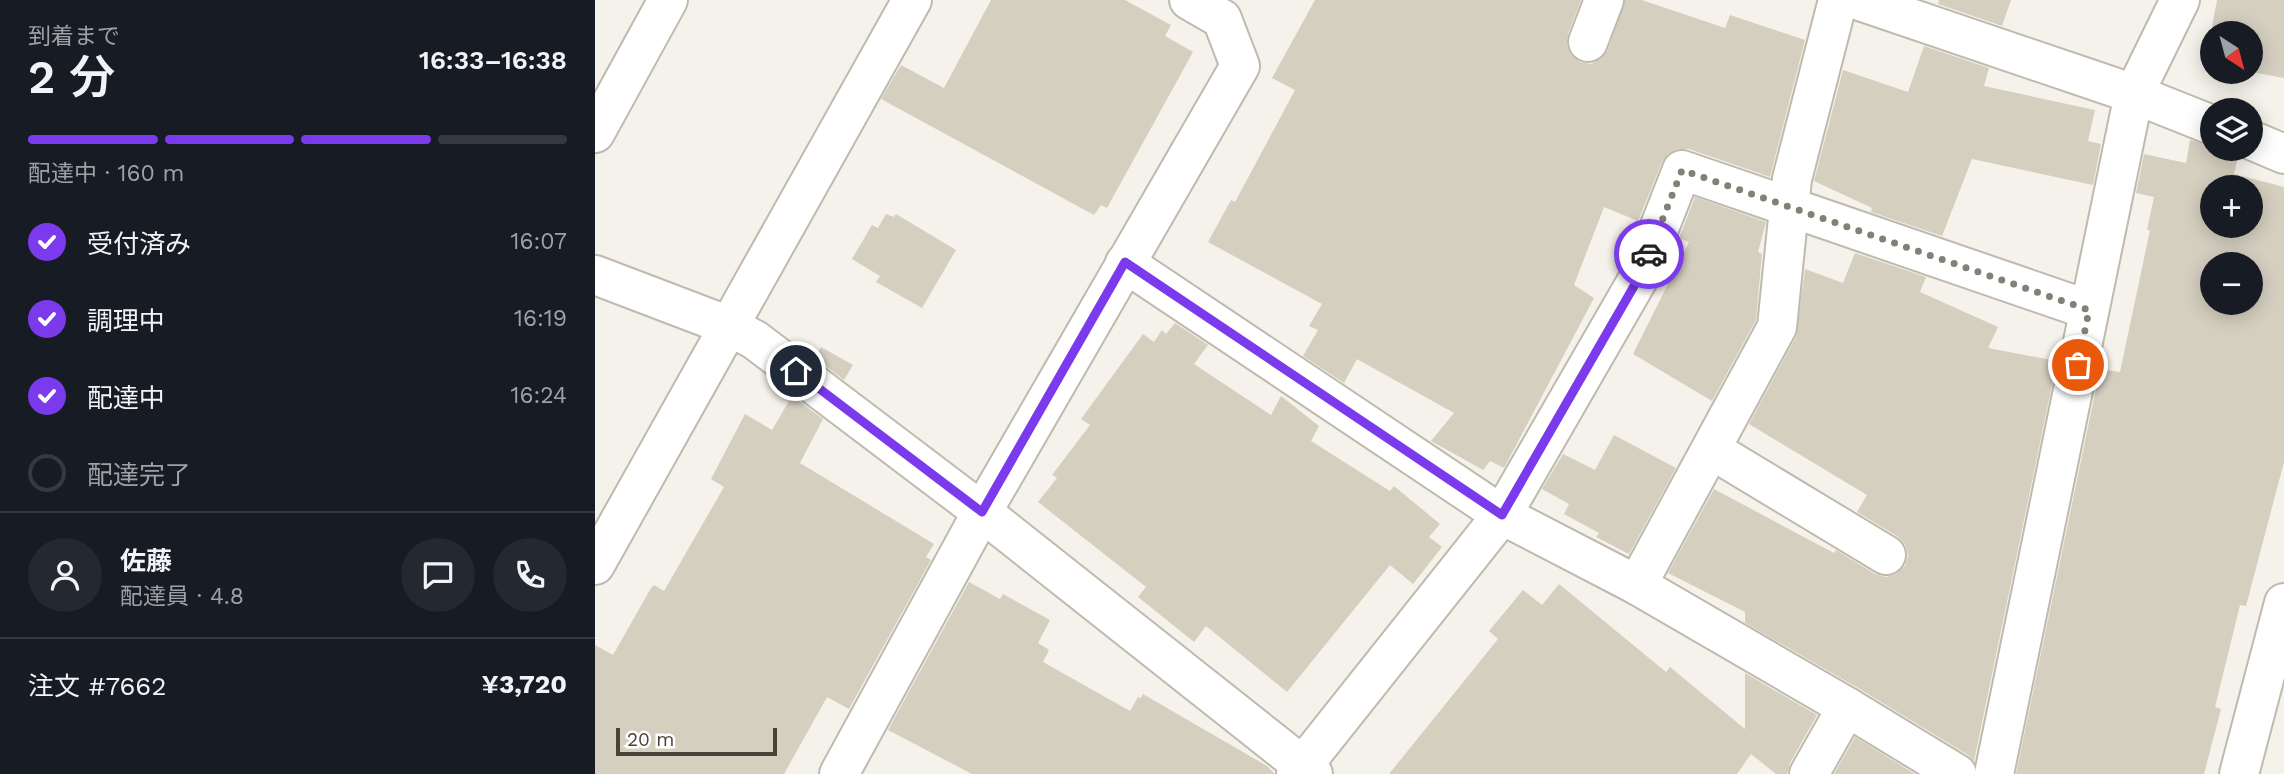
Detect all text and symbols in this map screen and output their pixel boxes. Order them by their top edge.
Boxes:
north arrow [2200,21,2263,84]
map controls [2200,21,2263,315]
text: 到着まで [28,23,120,50]
text: 16:33–16:38 [419,45,567,75]
text: 2 分 [28,50,115,104]
button: layers [2200,98,2263,161]
text: 配達中 · 160 m [28,160,184,187]
button: + [2200,175,2263,238]
courier [1614,219,1684,289]
icon: check [28,223,66,261]
text: 16:07 [510,228,567,255]
text: 受付済み [87,229,191,259]
icon: car [1630,235,1668,273]
button: − [2200,252,2263,315]
icon: check [28,300,66,338]
text: 16:19 [514,305,567,332]
text: 調理中 [87,306,165,336]
pin [2048,335,2108,395]
pin [766,341,826,401]
icon: bag [2059,346,2097,384]
icon: home [777,352,815,390]
icon: check [28,377,66,415]
text: 16:24 [510,382,567,409]
text: 配達中 [87,383,165,413]
text: 配達完了 [87,460,191,490]
button: person [28,538,102,612]
button: chat [401,538,475,612]
button: phone [493,538,567,612]
text: 佐藤 [120,546,172,576]
text: 配達員 · 4.8 [120,583,244,610]
text: ¥3,720 [482,669,567,699]
text: 注文 #7662 [28,671,166,701]
scale bar [616,725,777,757]
text: 20 m [627,728,674,751]

